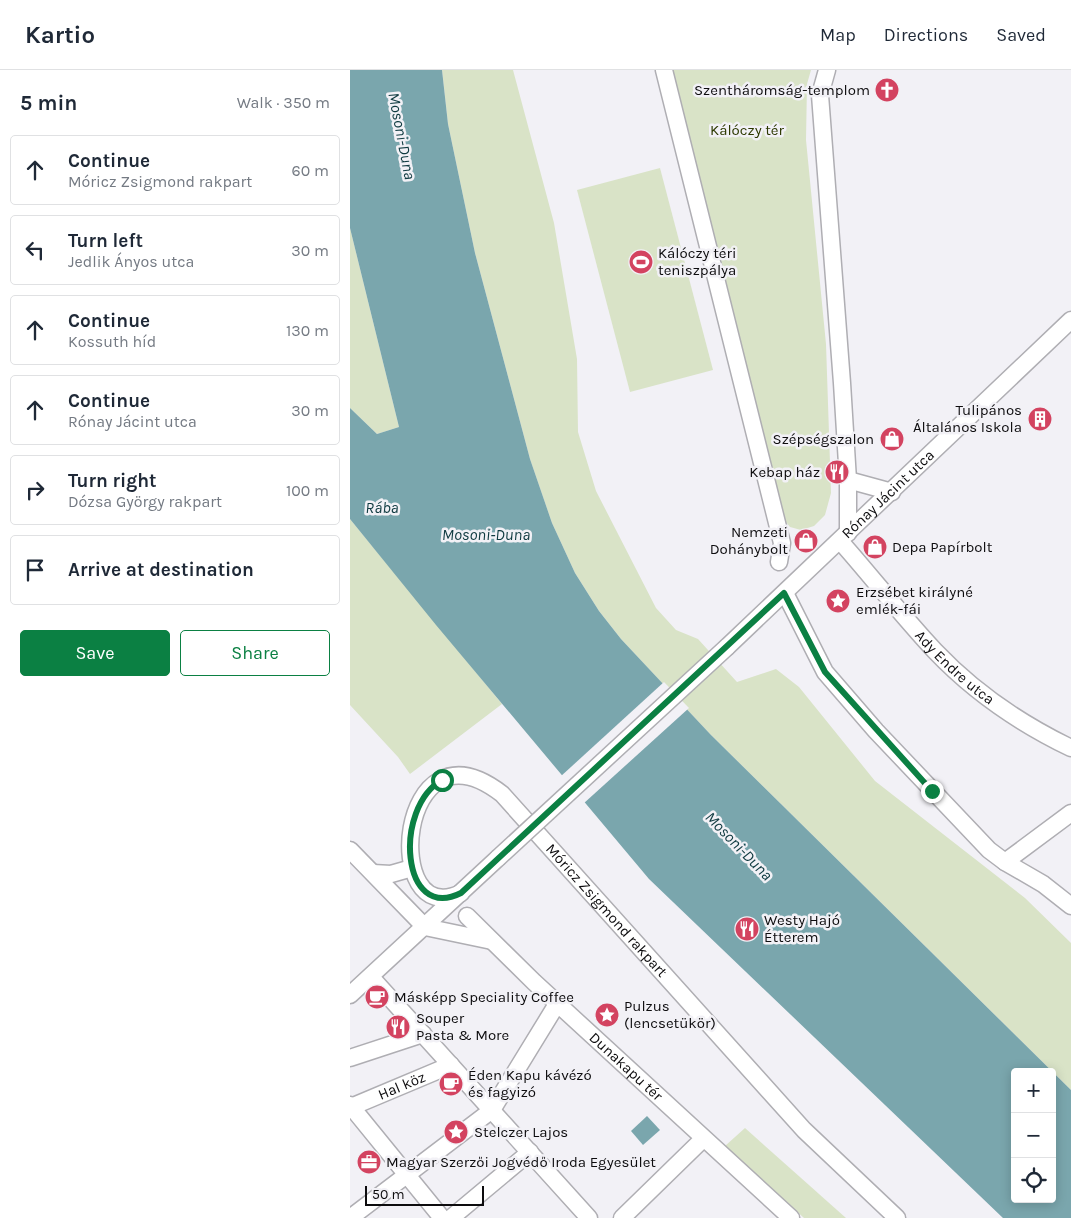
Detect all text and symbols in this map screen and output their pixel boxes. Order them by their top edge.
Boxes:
text: Kartio [25,21,95,49]
text: Map [820,24,856,46]
text: Directions [884,24,968,46]
text: Saved [996,24,1046,46]
church icon: Szentháromság-templom [874,77,900,103]
place label: Szentháromság-templom [694,81,870,99]
text: 5 min [20,91,77,115]
water label: Mosoni-Duna [384,91,420,181]
text: Walk · 350 m [237,93,330,112]
park label: Kálóczy tér [710,121,785,139]
text: Continue [68,150,150,172]
icon: ahead [21,156,49,184]
text: 60 m [292,161,329,180]
text: Móricz Zsigmond rakpart [68,172,252,191]
text: Turn left [68,230,143,252]
icon: left [21,236,49,264]
text: 30 m [291,241,329,260]
place label: Kálóczy téri teniszpálya [658,244,736,279]
sports icon: Kálóczy téri teniszpálya [628,249,654,275]
text: Jedlik Ányos utca [68,252,194,271]
text: Continue [68,310,150,332]
icon: ahead [21,316,49,344]
text: 130 m [286,321,329,340]
text: Kossuth híd [68,332,156,351]
text: Continue [68,390,150,412]
icon: ahead [21,396,49,424]
text: 30 m [291,401,329,420]
place label: Tulipános Általános Iskola [913,401,1022,436]
building icon: Tulipános Általános Iskola [1027,406,1053,432]
text: Rónay Jácint utca [68,412,197,431]
shop icon: Szépségszalon [879,426,905,452]
place label: Szépségszalon [773,430,874,448]
street label: Rónay Jácint utca [838,446,938,542]
restaurant icon: Kebap ház [824,459,850,485]
place label: Kebap ház [749,463,820,481]
text: Turn right [68,470,157,492]
icon: right [21,476,49,504]
text: 100 m [286,481,329,500]
text: Dózsa György rakpart [68,492,222,511]
water label: Rába [365,498,399,517]
place label: Nemzeti Dohánybolt [710,523,788,558]
water label: Mosoni-Duna [442,525,530,544]
shop icon: Nemzeti Dohánybolt [793,528,819,554]
shop icon: Depa Papírbolt [862,534,888,560]
place label: Depa Papírbolt [892,538,993,556]
icon: arrive [21,556,49,584]
text: Arrive at destination [68,559,254,581]
place label: Erzsébet királyné emlék-fái [856,583,973,618]
place icon: Erzsébet királyné emlék-fái [825,588,851,614]
street label: Ady Endre utca [911,626,998,709]
button: Save [20,630,170,676]
button: Share [180,630,330,676]
route start [431,769,454,792]
route end [921,780,944,803]
water label: Mosoni-Duna [701,808,777,884]
street label: Móricz Zsigmond rakpart [542,840,671,981]
place label: Westy Hajó Étterem [764,911,840,946]
restaurant icon: Westy Hajó Étterem [734,916,760,942]
cafe icon: Másképp Speciality Coffee [364,984,390,1010]
place label: Másképp Speciality Coffee [394,988,574,1006]
place label: Pulzus (lencsetükör) [624,997,716,1032]
place icon: Pulzus (lencsetükör) [594,1002,620,1028]
place label: Souper Pasta & More [416,1009,509,1044]
restaurant icon: Souper Pasta & More [385,1014,411,1040]
street label: Dunakapu tér [586,1028,667,1105]
place label: Éden Kapu kávézó és fagyizó [468,1066,592,1101]
street label: Hal köz [375,1068,428,1104]
map controls [1011,1068,1056,1203]
button: + [1011,1068,1056,1113]
cafe icon: Éden Kapu kávézó és fagyizó [438,1071,464,1097]
button: − [1011,1113,1056,1158]
place icon: Stelczer Lajos [443,1119,469,1145]
place label: Stelczer Lajos [474,1123,568,1141]
office icon: Magyar Szerzői Jogvédő Iroda Egyesület [356,1149,382,1175]
place label: Magyar Szerzői Jogvédő Iroda Egyesület [386,1153,656,1171]
button: locate [1011,1158,1056,1203]
scale bar [365,1183,484,1206]
text: 50 m [372,1186,405,1203]

